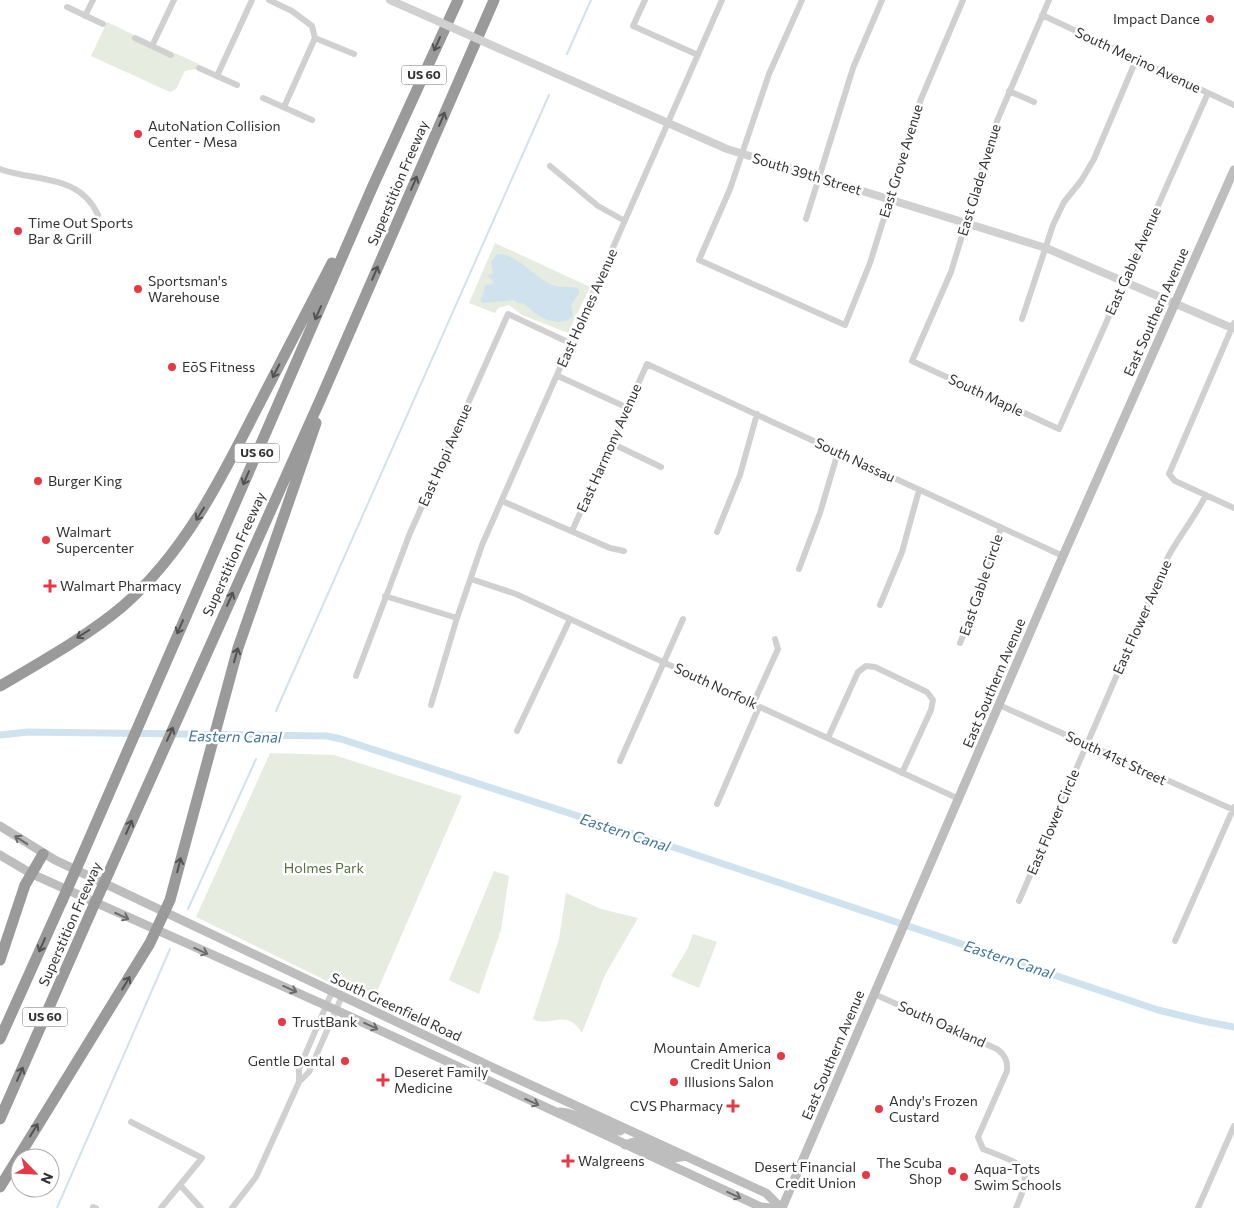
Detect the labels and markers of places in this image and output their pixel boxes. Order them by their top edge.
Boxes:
place label: Impact Dance [1113,10,1200,27]
marker: Impact Dance [1204,13,1216,25]
place label: AutoNation Collision Center - Mesa [148,117,281,150]
marker: AutoNation Collision Center - Mesa [132,128,144,140]
place label: Time Out Sports Bar & Grill [28,214,133,247]
marker: Time Out Sports Bar & Grill [12,225,24,237]
place label: Sportsman's Warehouse [148,272,227,305]
marker: Sportsman's Warehouse [132,283,144,295]
place label: EōS Fitness [182,358,255,375]
marker: EōS Fitness [166,361,178,373]
place label: Burger King [48,472,123,489]
marker: Burger King [32,475,44,487]
place label: Walmart Supercenter [56,523,134,556]
marker: Walmart Supercenter [40,534,52,546]
place label: Walmart Pharmacy [60,577,181,594]
marker: Walmart Pharmacy [44,580,56,592]
place label: TrustBank [292,1013,358,1030]
marker: TrustBank [276,1016,288,1028]
place label: Mountain America Credit Union [653,1039,771,1072]
marker: Mountain America Credit Union [775,1050,787,1062]
place label: Gentle Dental [248,1052,335,1069]
marker: Gentle Dental [339,1055,351,1067]
place label: Deseret Family Medicine [394,1063,488,1096]
marker: Deseret Family Medicine [376,1073,390,1087]
place label: Illusions Salon [684,1073,774,1090]
marker: Illusions Salon [668,1076,680,1088]
place label: Andy's Frozen Custard [889,1092,978,1125]
place label: CVS Pharmacy [630,1097,723,1114]
marker: CVS Pharmacy [727,1100,739,1112]
marker: Andy's Frozen Custard [873,1103,885,1115]
place label: Walgreens [578,1152,645,1169]
place label: The Scuba Shop [876,1154,942,1187]
marker: Walgreens [562,1155,574,1167]
place label: Desert Financial Credit Union [754,1158,856,1191]
place label: Aqua-Tots Swim Schools [974,1160,1061,1193]
marker: The Scuba Shop [946,1165,958,1177]
marker: Desert Financial Credit Union [860,1169,872,1181]
marker: Aqua-Tots Swim Schools [958,1171,970,1183]

